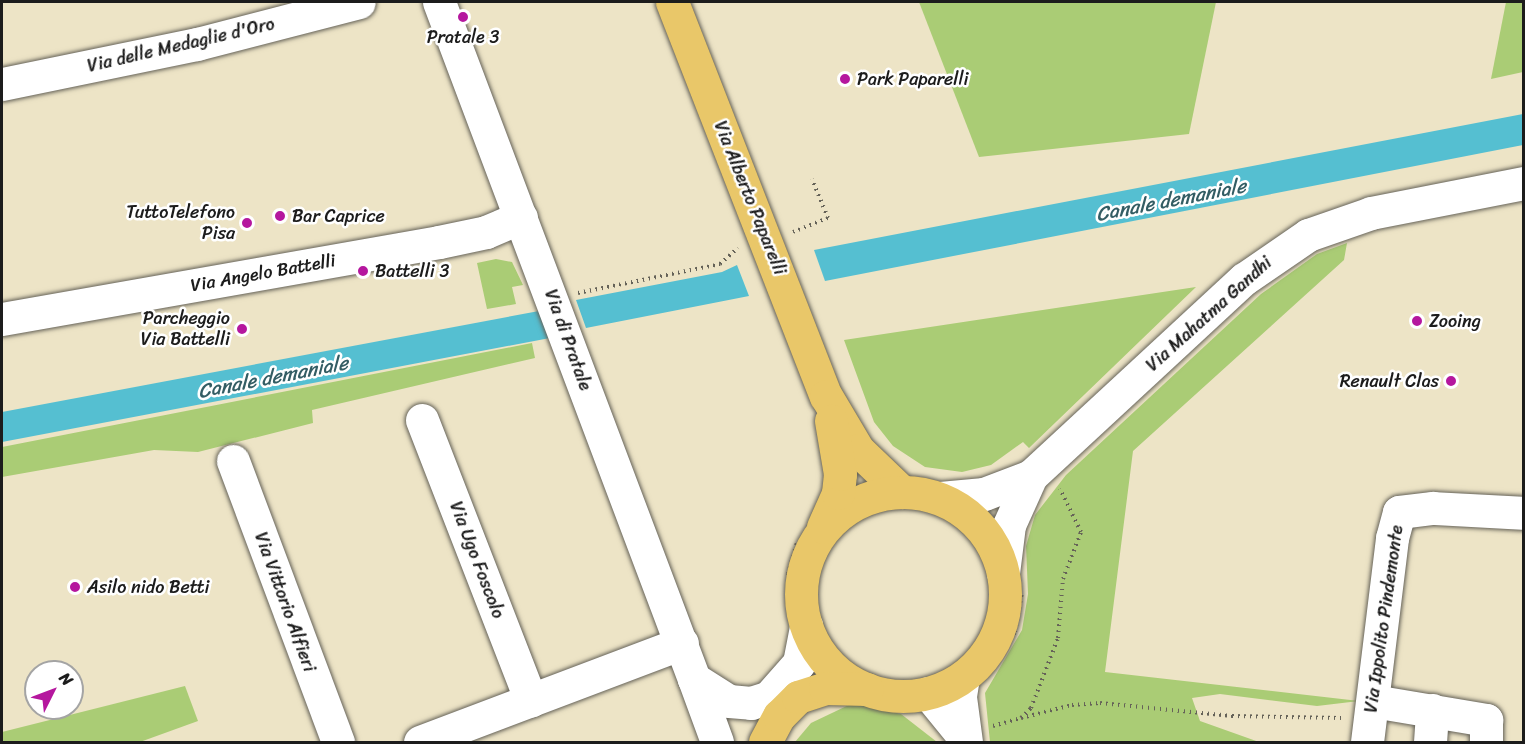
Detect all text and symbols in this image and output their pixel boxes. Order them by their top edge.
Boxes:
marker: Pratale 3 [456,10,470,24]
street label: Via delle Medaglie d'Oro [85,13,277,77]
place label: Pratale 3 [427,26,499,48]
place label: Park Paparelli [857,68,968,90]
marker: Park Paparelli [838,72,852,86]
street label: Via Alberto Paparelli [709,118,791,278]
water label: Canale demaniale [1094,174,1248,226]
place label: TuttoTelefono Pisa [126,202,235,244]
place label: Bar Caprice [292,205,384,227]
marker: Bar Caprice [273,209,287,223]
marker: TuttoTelefono Pisa [240,216,254,230]
street label: Via Angelo Battelli [188,250,338,296]
street label: Via Mahatma Gandhi [1142,252,1276,376]
place label: Battelli 3 [375,260,449,282]
marker: Battelli 3 [356,264,370,278]
street label: Via di Pratale [540,286,596,394]
place label: Parcheggio Via Battelli [141,308,230,350]
place label: Zooing [1429,310,1481,332]
marker: Zooing [1410,314,1424,328]
marker: Parcheggio Via Battelli [235,322,249,336]
water label: Canale demaniale [196,351,350,403]
place label: Renault Clas [1340,370,1439,392]
marker: Renault Clas [1444,374,1458,388]
street label: Via Ugo Foscolo [445,498,509,622]
street label: Via Ippolito Pindemonte [1360,523,1408,715]
street label: Via Vittorio Alfieri [250,529,320,675]
place label: Asilo nido Betti [87,576,209,598]
marker: Asilo nido Betti [68,580,82,594]
north arrow [24,660,84,720]
text: N [52,665,81,693]

